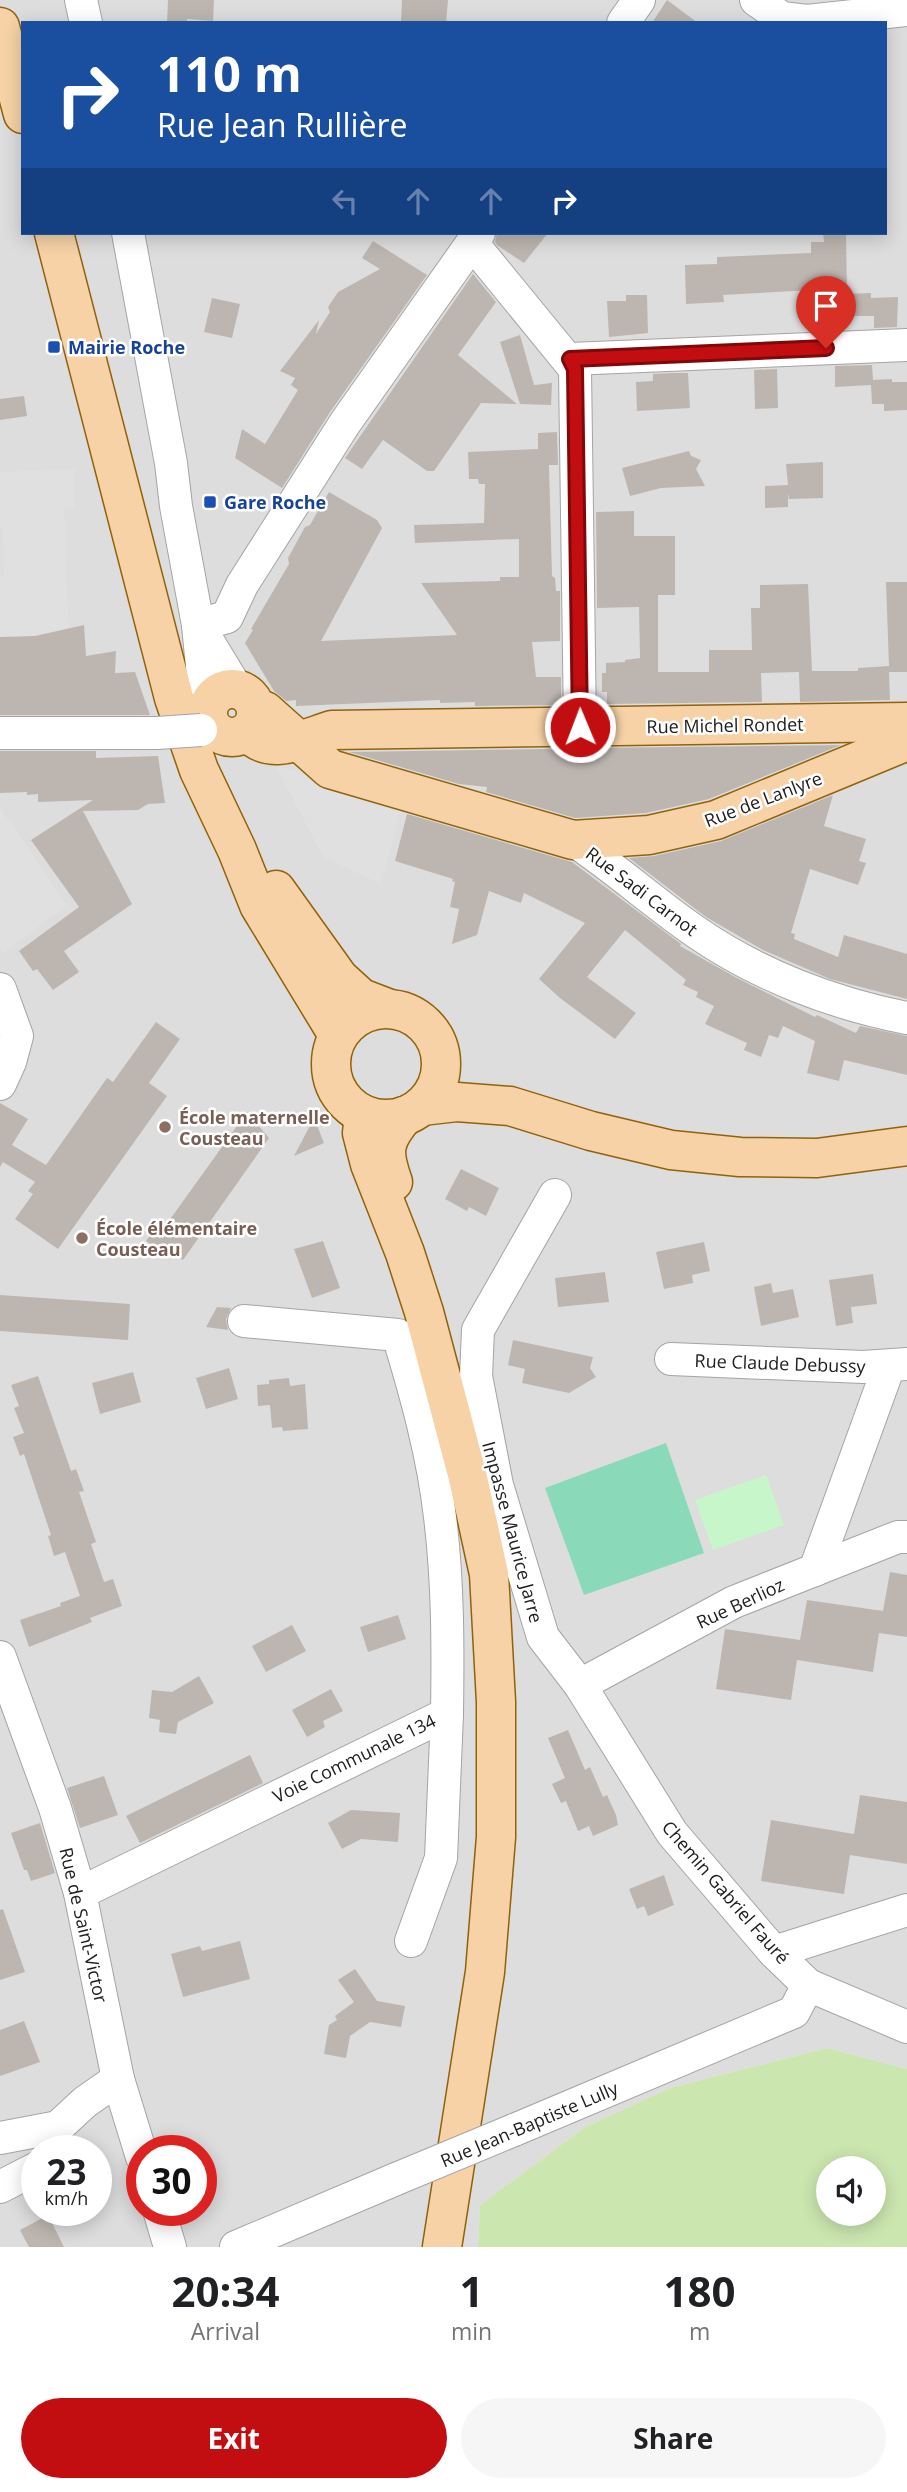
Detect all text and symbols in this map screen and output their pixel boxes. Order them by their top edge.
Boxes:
text: 110 m [157,40,302,106]
icon: right [42,49,133,140]
text: Rue Jean Rullière [157,103,408,146]
icon: left [326,182,364,220]
icon: ahead [399,182,437,220]
icon: ahead [472,182,510,220]
icon: right [545,182,583,220]
pin [796,276,856,348]
icon: arrive [807,287,845,325]
place label: Mairie Roche [68,335,185,359]
marker: Mairie Roche [46,339,62,355]
place label: Gare Roche [224,490,326,514]
marker: Gare Roche [202,494,218,510]
position arrow [543,690,617,764]
street label: Rue Michel Rondet [646,712,804,738]
street label: Rue de Lanlyre [701,766,825,832]
street label: Rue Sadi Carnot [581,841,703,941]
place label: École maternelle Cousteau [179,1105,330,1150]
marker: École maternelle Cousteau [157,1119,173,1135]
place label: École élémentaire Cousteau [96,1216,257,1261]
marker: École élémentaire Cousteau [74,1230,90,1246]
street label: Rue Claude Debussy [694,1348,867,1378]
street label: Impasse Maurice Jarre [477,1439,549,1625]
street label: Rue Berlioz [692,1572,788,1634]
street label: Voie Communale 134 [268,1708,440,1808]
street label: Chemin Gabriel Fauré [657,1815,795,1969]
street label: Rue de Saint-Victor [54,1845,114,2006]
street label: Rue Jean-Baptiste Lully [437,2075,622,2172]
speed limit sign: 30 [126,2135,217,2226]
text: 23 [46,2148,87,2195]
map controls [816,2156,886,2226]
button: sound [816,2156,886,2226]
text: km/h [45,2186,88,2210]
text: 20:34 [171,2262,279,2319]
text: 1 [459,2262,484,2319]
text: 180 [664,2262,736,2319]
text: Arrival [191,2315,260,2347]
text: min [451,2315,492,2347]
text: m [689,2315,710,2347]
button: Exit [21,2398,447,2478]
button: Share [461,2398,886,2478]

